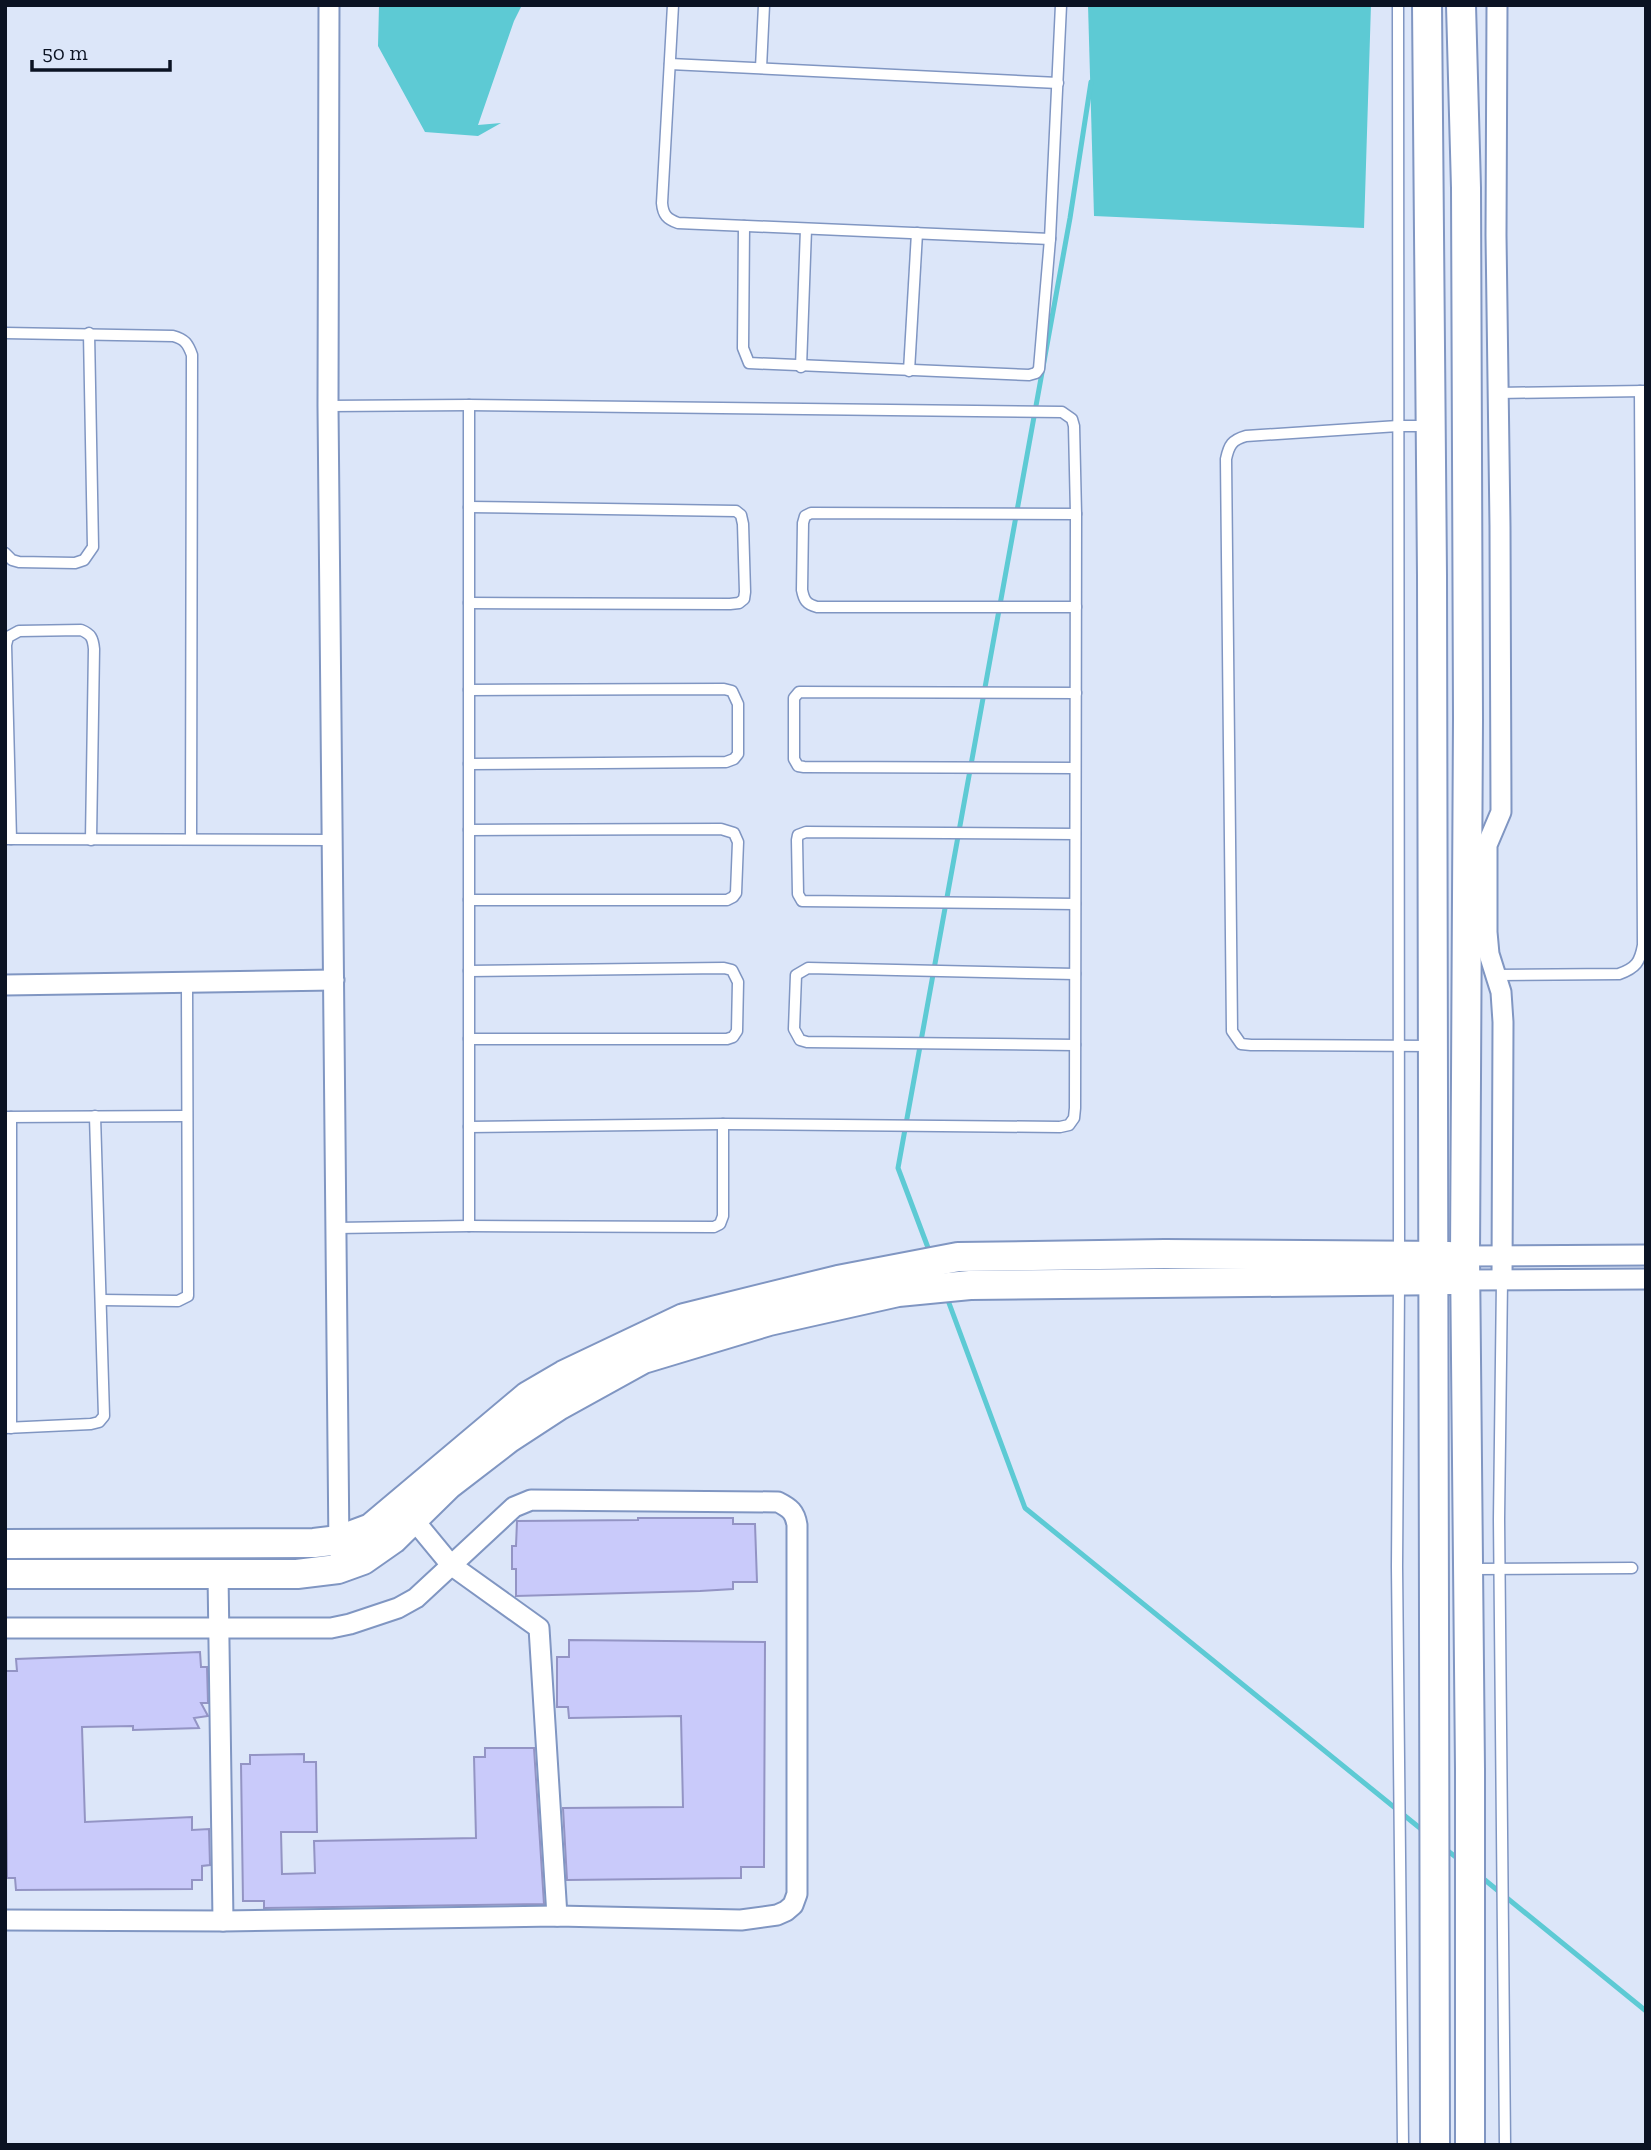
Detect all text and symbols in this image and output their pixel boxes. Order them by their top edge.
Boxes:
scale bar [32,28,170,72]
text: 50 m [42,40,88,65]

